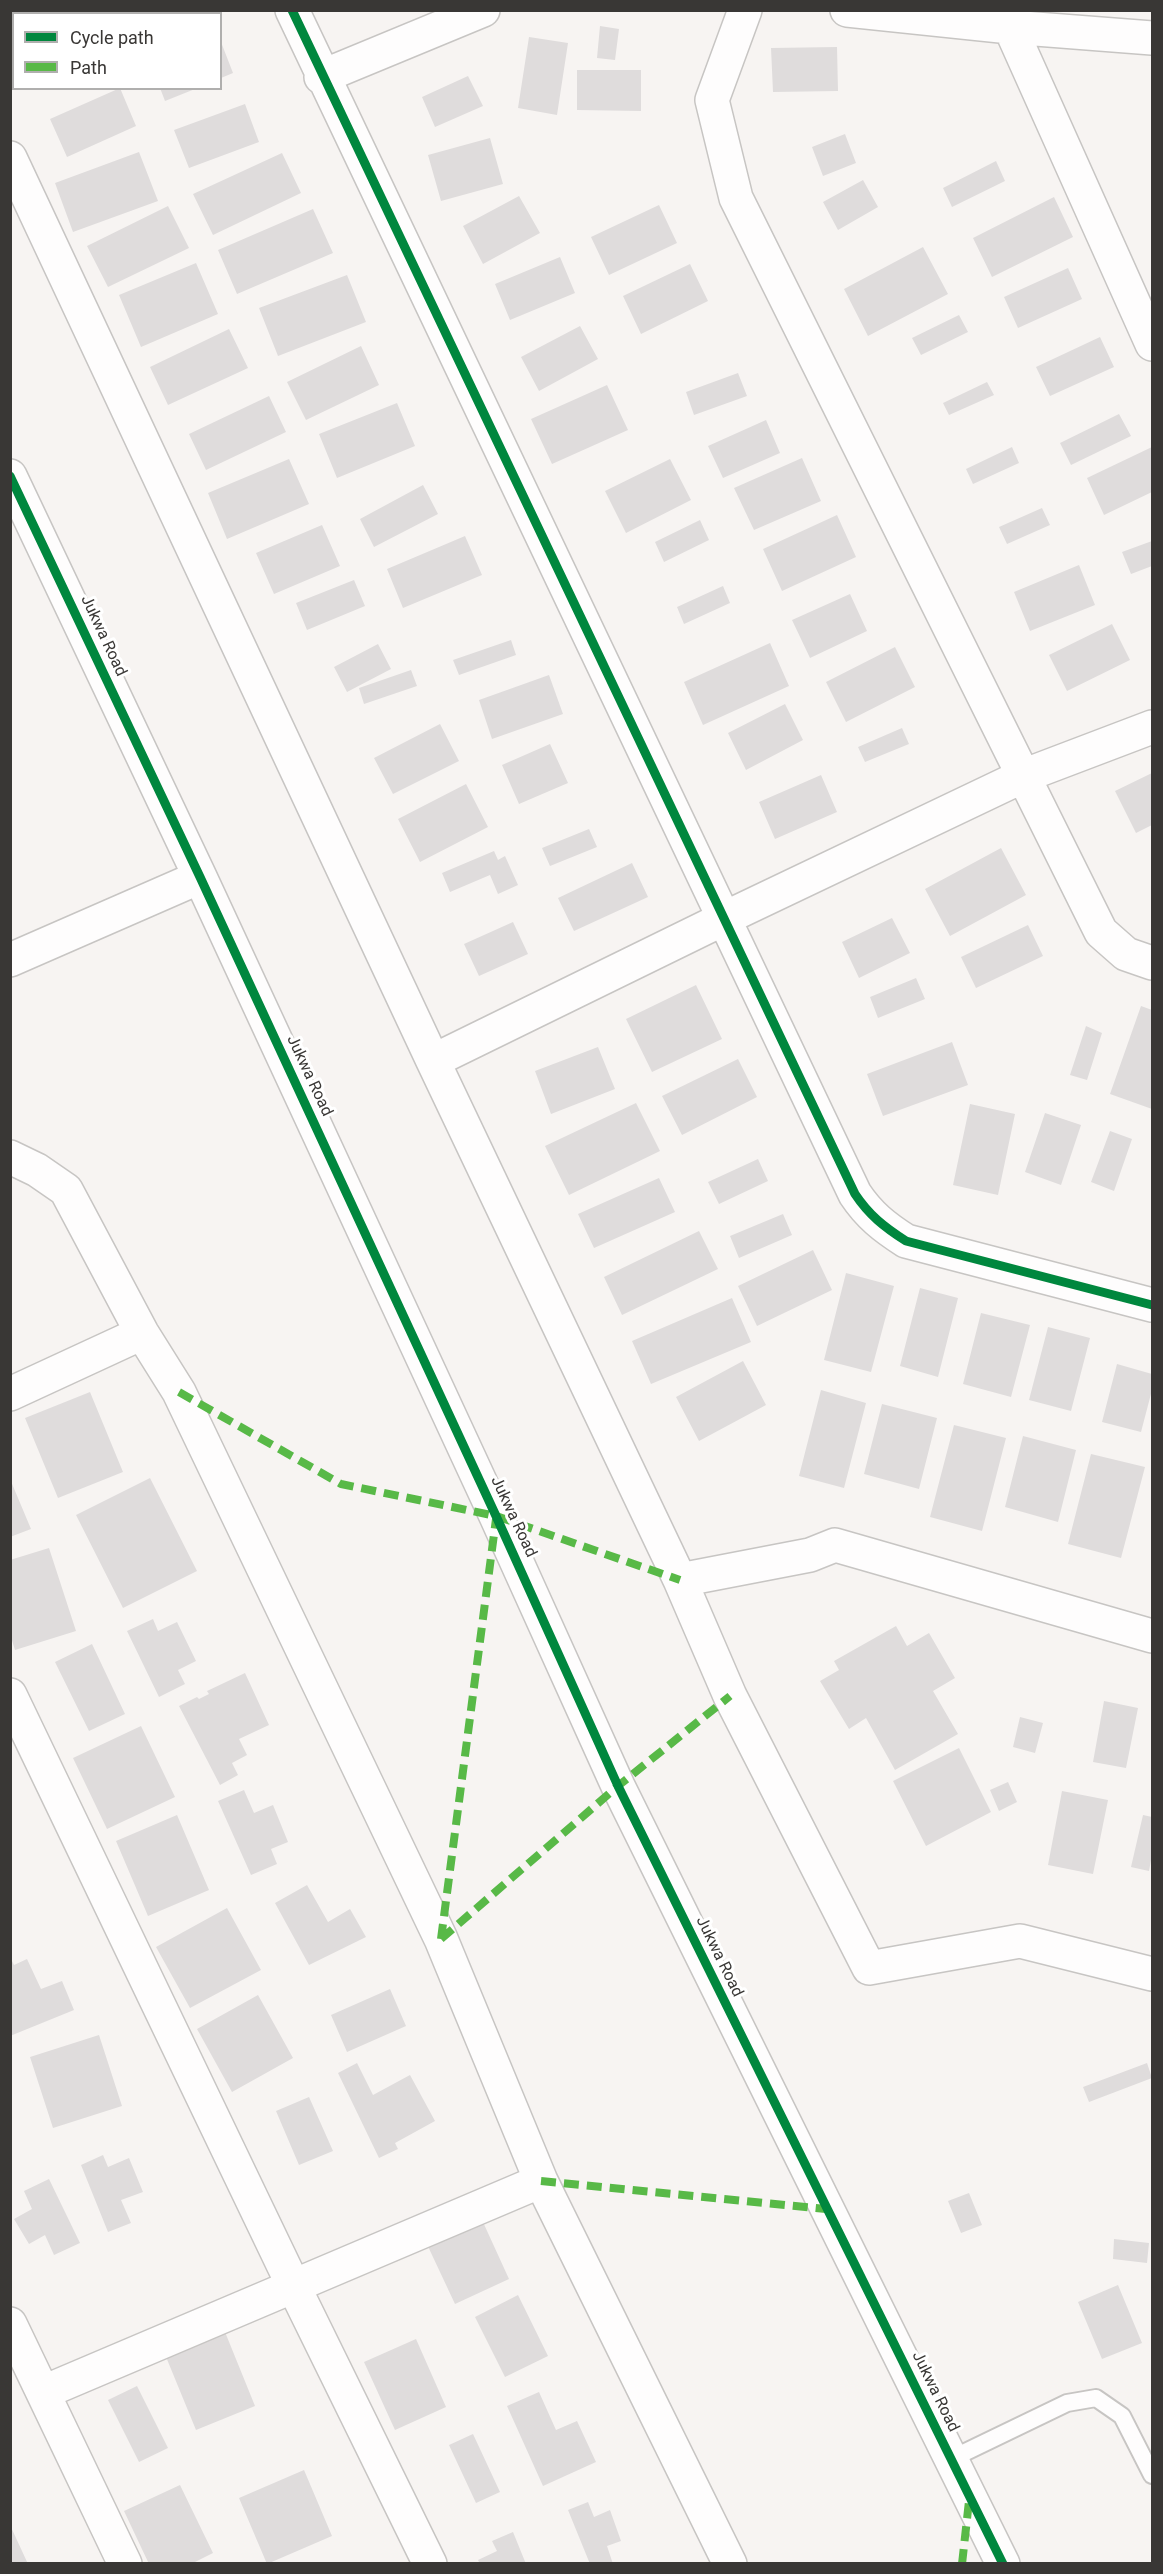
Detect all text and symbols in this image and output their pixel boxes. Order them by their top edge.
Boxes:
legend [12,12,222,90]
text: Cycle path [70,27,154,48]
text: Path [70,57,107,78]
street label: Jukwa Road [76,592,130,680]
street label: Jukwa Road [282,1032,336,1120]
street label: Jukwa Road [486,1473,540,1561]
street label: Jukwa Road [691,1914,747,2000]
street label: Jukwa Road [907,2349,963,2435]

